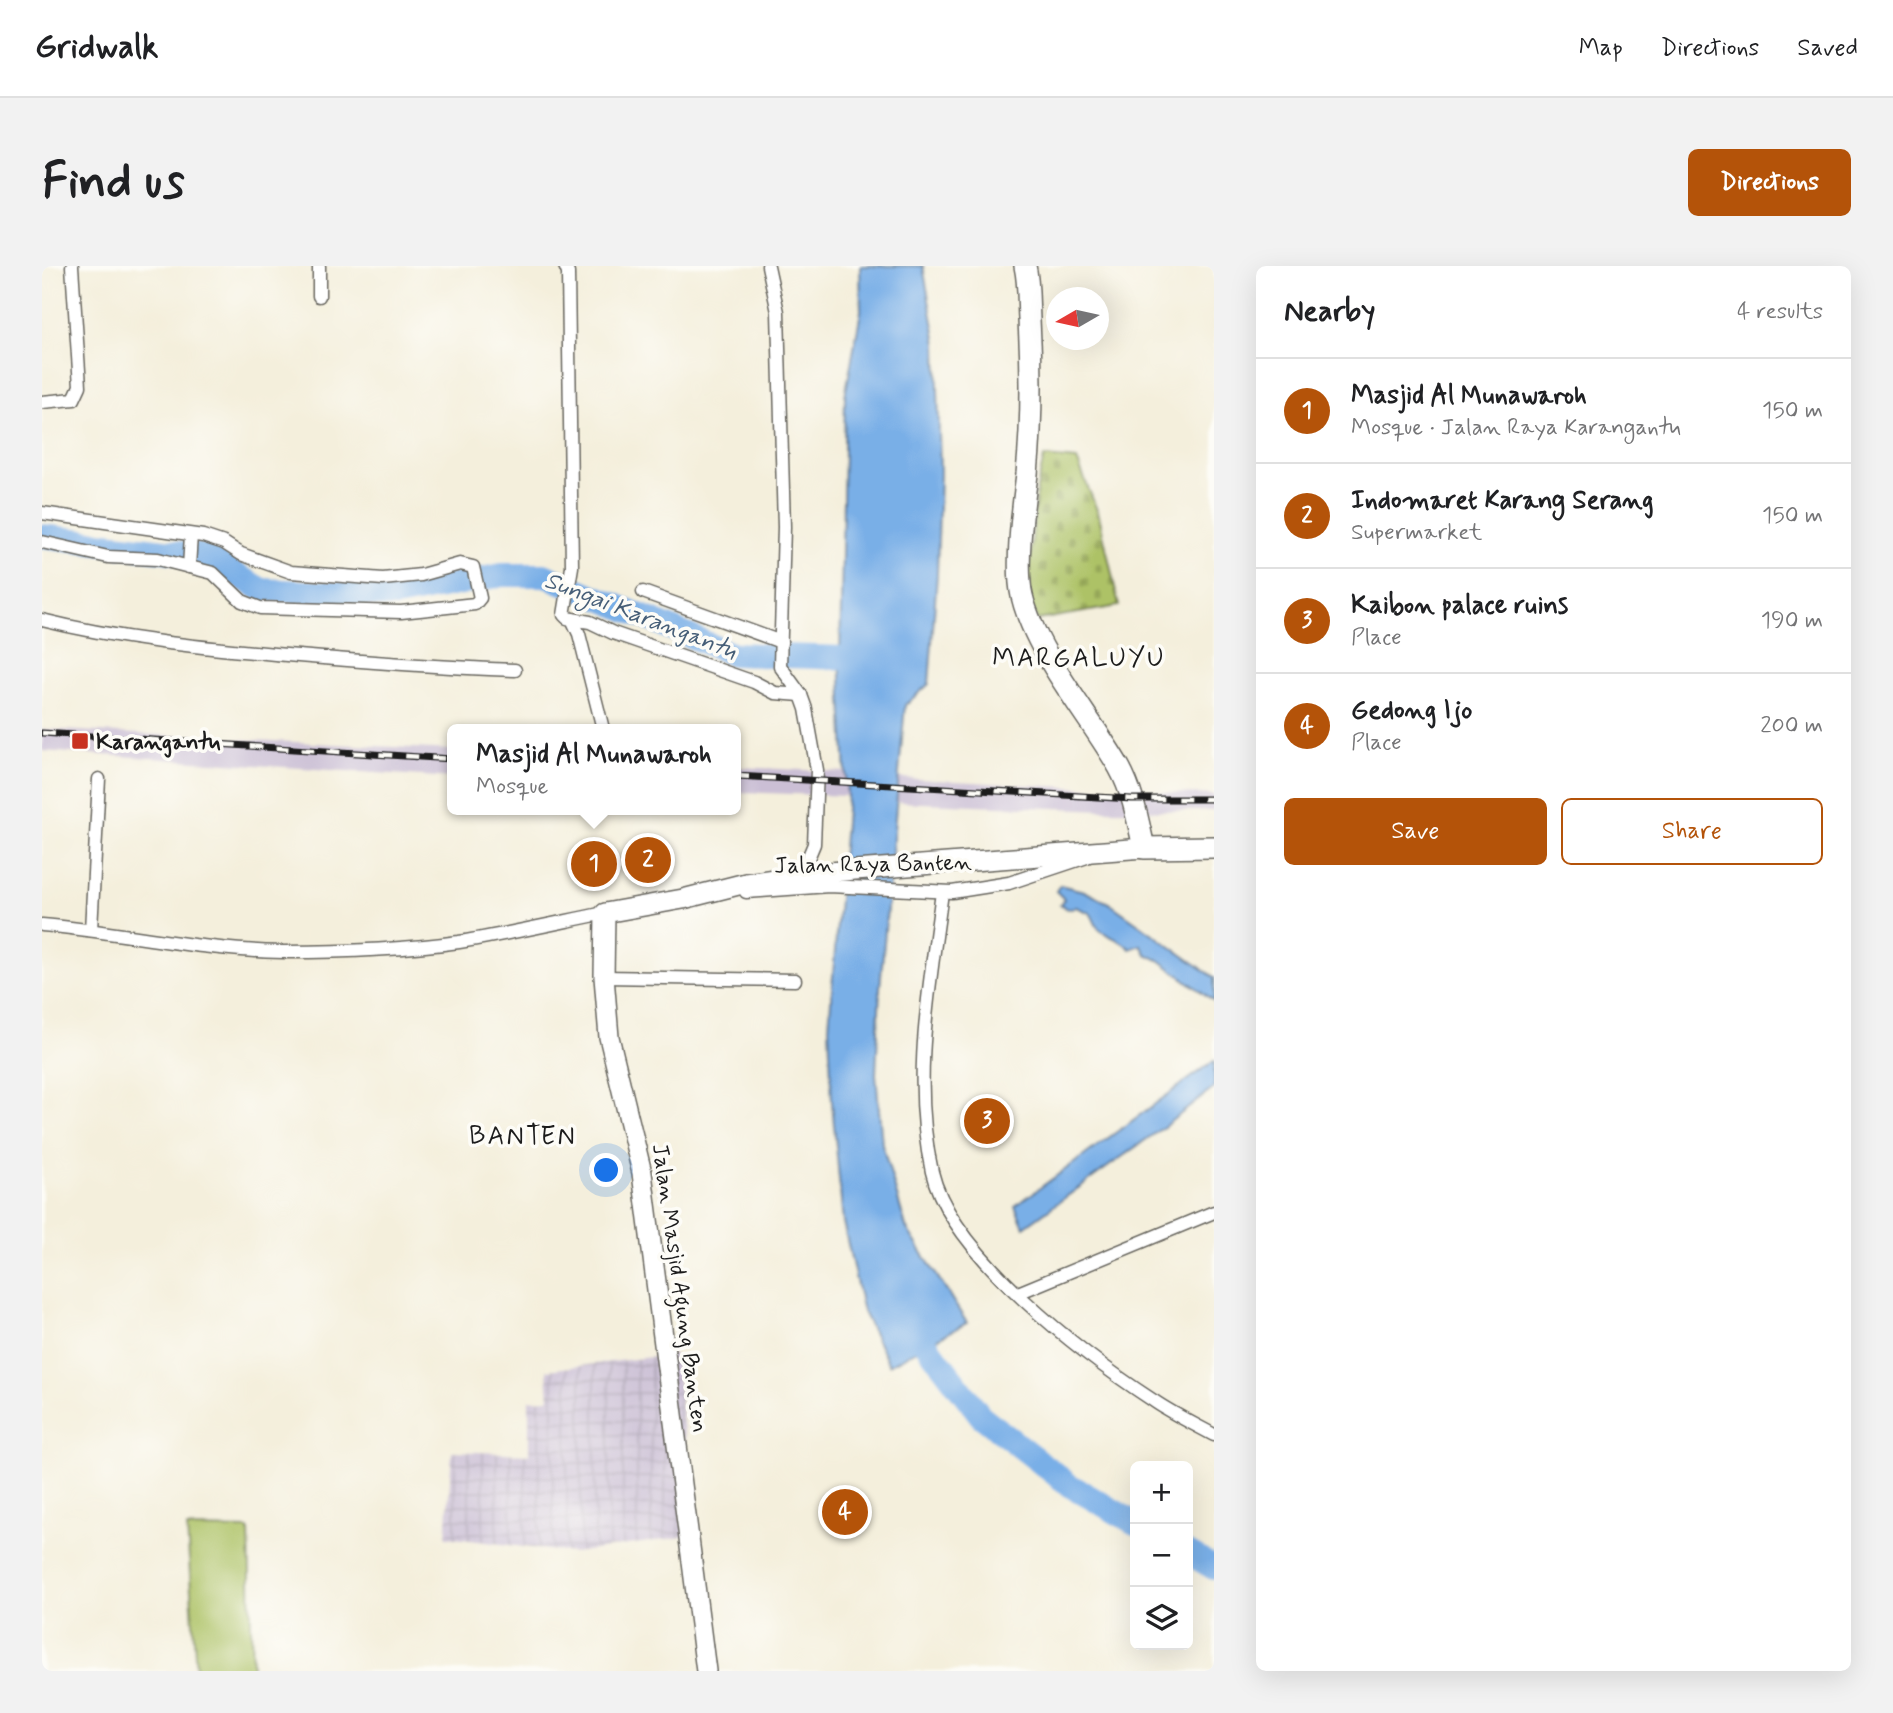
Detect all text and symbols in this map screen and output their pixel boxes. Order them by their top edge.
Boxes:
text: Gridwalk [35,26,159,70]
text: Map [1579,33,1623,64]
text: Directions [1661,33,1759,64]
text: Saved [1797,33,1858,64]
button: Directions [1688,149,1851,216]
text: Find us [42,150,185,215]
north arrow [1046,287,1109,350]
text: Nearby [1284,292,1375,331]
text: 4 results [1737,297,1823,327]
text: Masjid Al Munawaroh [1351,379,1587,413]
text: 1 [1302,396,1312,426]
text: 150 m [1762,396,1823,426]
text: Mosque · Jalan Raya Karangantu [1351,413,1681,443]
text: Indomaret Karang Serang [1351,484,1654,518]
text: 2 [1301,501,1313,531]
text: 150 m [1762,501,1823,531]
text: Supermarket [1351,518,1482,548]
water label: Sungai Karangantu [539,565,741,669]
text: Kaibon palace ruins [1351,589,1568,623]
text: 3 [1302,606,1312,636]
text: 190 m [1761,606,1823,636]
text: Place [1351,623,1402,653]
district label: MARGALUYU [992,642,1166,676]
text: Gedong Ijo [1351,694,1472,728]
text: 4 [1300,711,1314,741]
text: 200 m [1760,711,1823,741]
popup [447,724,741,815]
place label: Karangantu [96,728,221,758]
text: Place [1351,728,1402,758]
marker: Karangantu [70,731,90,751]
text: Masjid Al Munawaroh [476,738,712,772]
text: Mosque [476,772,548,802]
button: Save [1284,798,1547,865]
button: Share [1561,798,1823,865]
pin: 2 [625,834,671,886]
pin: 1 [571,838,617,890]
street label: Jalan Raya Banten [774,848,972,882]
pin: 3 [964,1095,1010,1147]
district label: BANTEN [469,1120,577,1154]
street label: Jalan Masjid Agung Banten [642,1142,714,1435]
your location [589,1153,623,1187]
map controls [1130,1461,1193,1650]
button: + [1130,1461,1193,1524]
pin: 4 [822,1486,868,1538]
button: − [1130,1524,1193,1587]
button: layers [1130,1587,1193,1650]

